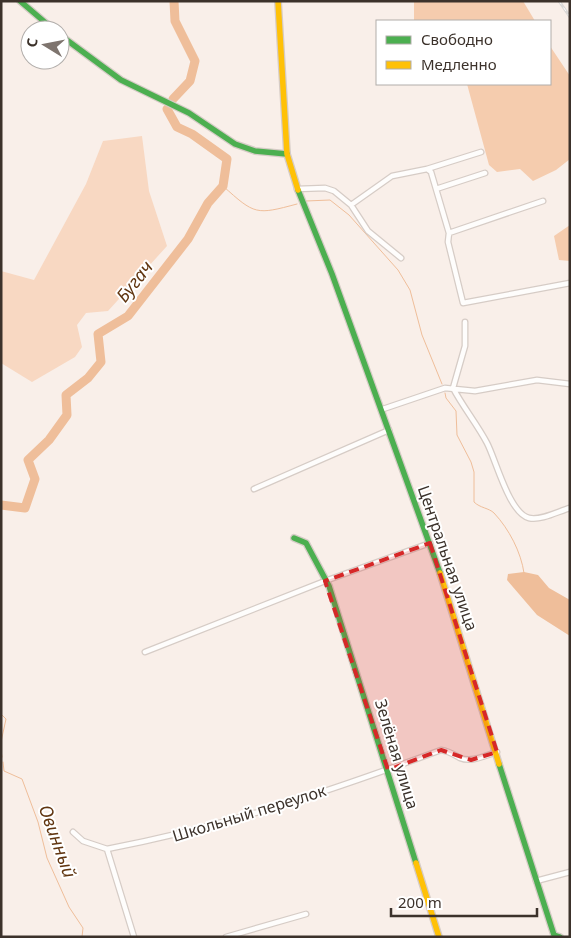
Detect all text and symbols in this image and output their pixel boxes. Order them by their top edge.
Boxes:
north arrow [20,20,70,70]
legend [376,20,551,85]
text: Свободно [421,29,493,49]
text: С [22,37,42,49]
text: Медленно [421,54,497,74]
water label: Бугач [110,255,158,307]
street label: Центральная улица [413,482,483,634]
street label: Зелёная улица [370,696,424,812]
street label: Школьный переулок [169,779,329,847]
water label: Овинный [34,801,82,881]
scale bar [391,886,537,918]
text: 200 m [398,892,442,912]

